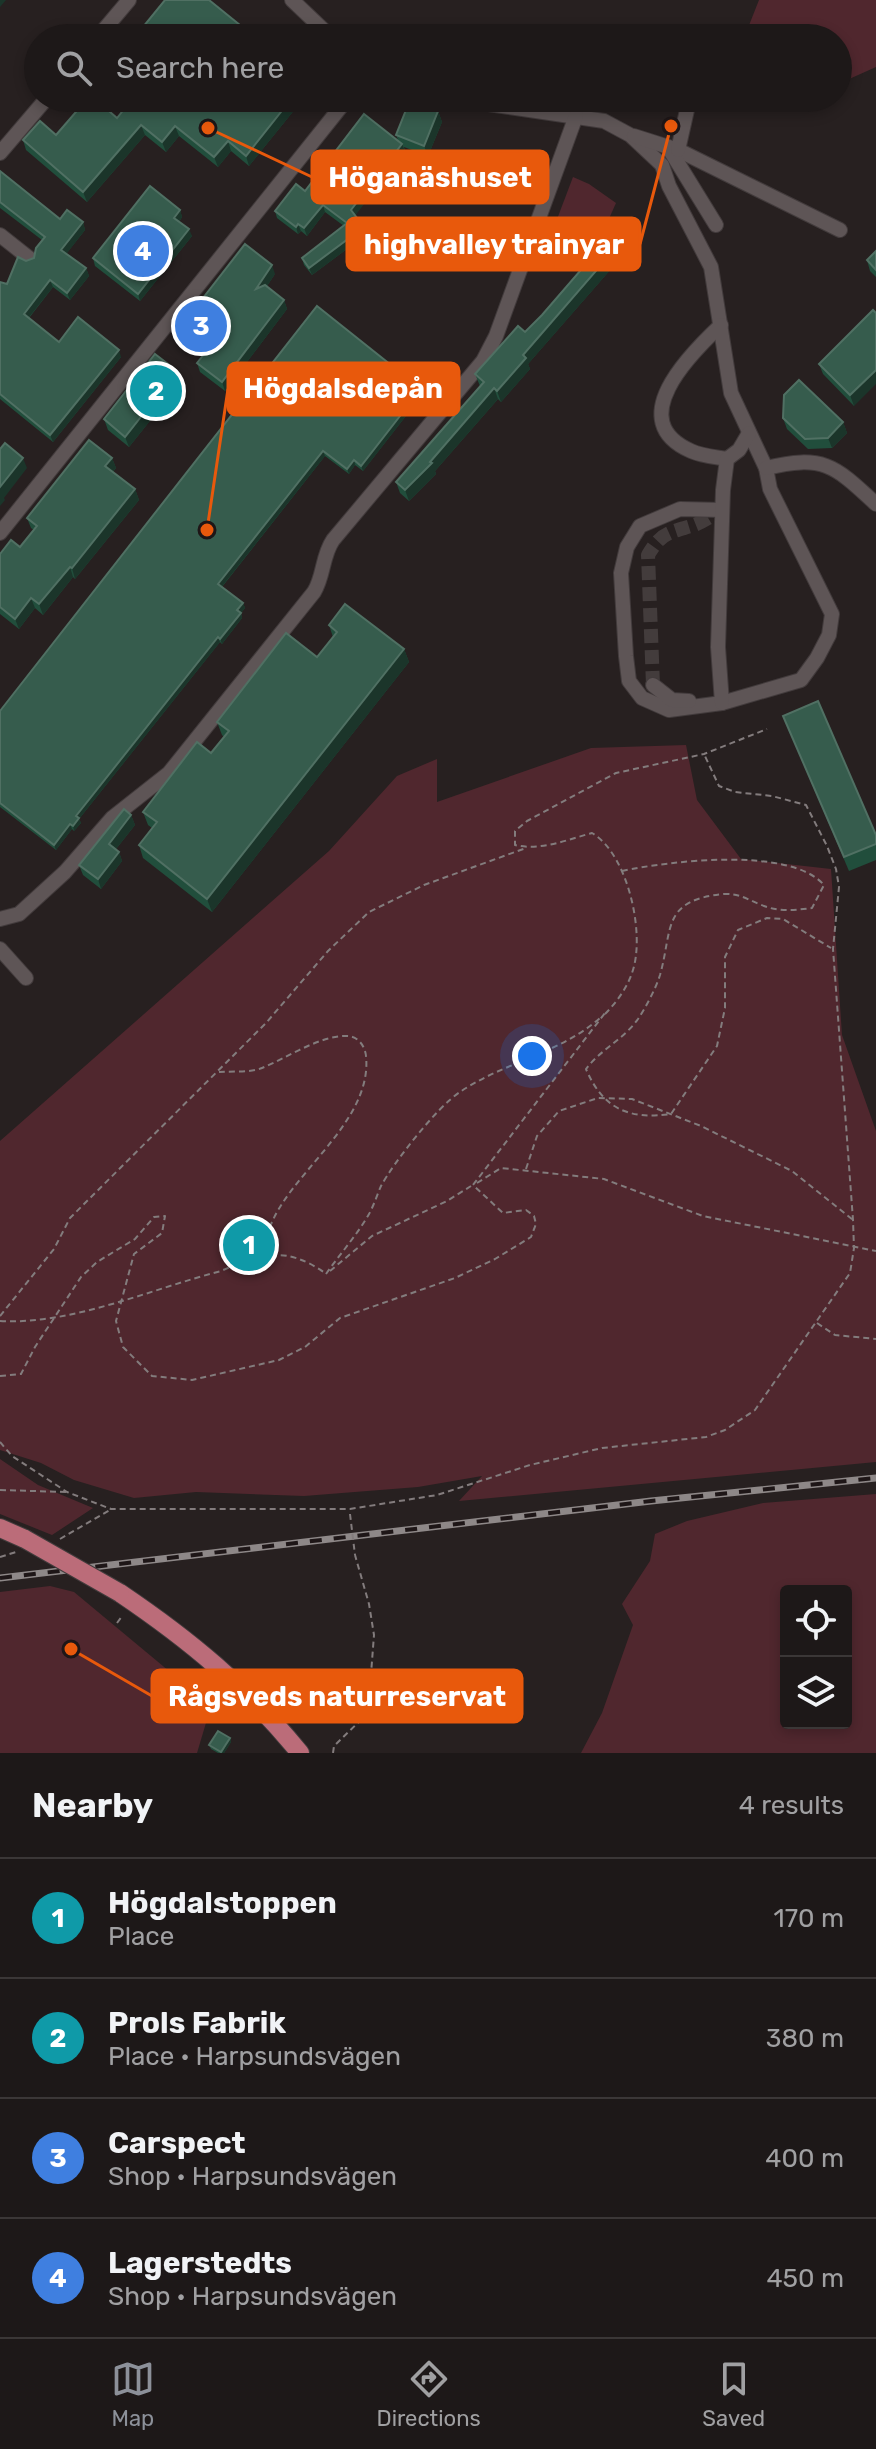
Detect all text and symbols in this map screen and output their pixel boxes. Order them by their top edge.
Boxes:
search box [24,24,852,112]
icon: search [52,46,96,90]
text: Search here [116,50,284,86]
callout: Höganäshuset [312,151,548,203]
text: Höganäshuset [328,161,532,194]
callout: highvalley trainyar [347,218,640,270]
pin: 4 [117,221,169,281]
text: highvalley trainyar [364,228,625,261]
pin: 3 [175,296,227,356]
pin: 2 [130,361,182,421]
callout: Högdalsdepån [228,363,459,415]
text: Högdalsdepån [243,372,443,405]
your location [512,1036,552,1076]
pin: 1 [223,1215,275,1275]
map controls [780,1585,852,1729]
button: locate [780,1585,852,1657]
button: layers [780,1657,852,1729]
callout: Rågsveds naturreservat [152,1670,522,1722]
text: Rågsveds naturreservat [168,1680,506,1713]
text: Nearby [32,1785,153,1826]
text: 4 results [739,1790,844,1821]
text: Högdalstoppen [108,1885,337,1921]
text: 1 [52,1903,64,1934]
text: 170 m [774,1903,844,1934]
text: Place [108,1921,174,1952]
text: Prols Fabrik [108,2005,286,2041]
text: 2 [50,2023,66,2054]
text: 380 m [766,2023,844,2054]
text: Place · Harpsundsvägen [108,2041,401,2072]
text: Carspect [108,2125,245,2161]
text: 3 [49,2143,67,2174]
text: 400 m [765,2143,844,2174]
text: Shop · Harpsundsvägen [108,2161,397,2192]
text: Lagerstedts [108,2245,292,2281]
text: 4 [49,2263,67,2294]
text: 450 m [766,2263,844,2294]
text: Shop · Harpsundsvägen [108,2281,397,2312]
tab: Map [111,2357,155,2432]
tab: Directions [376,2357,481,2432]
tab: Saved [702,2357,765,2432]

